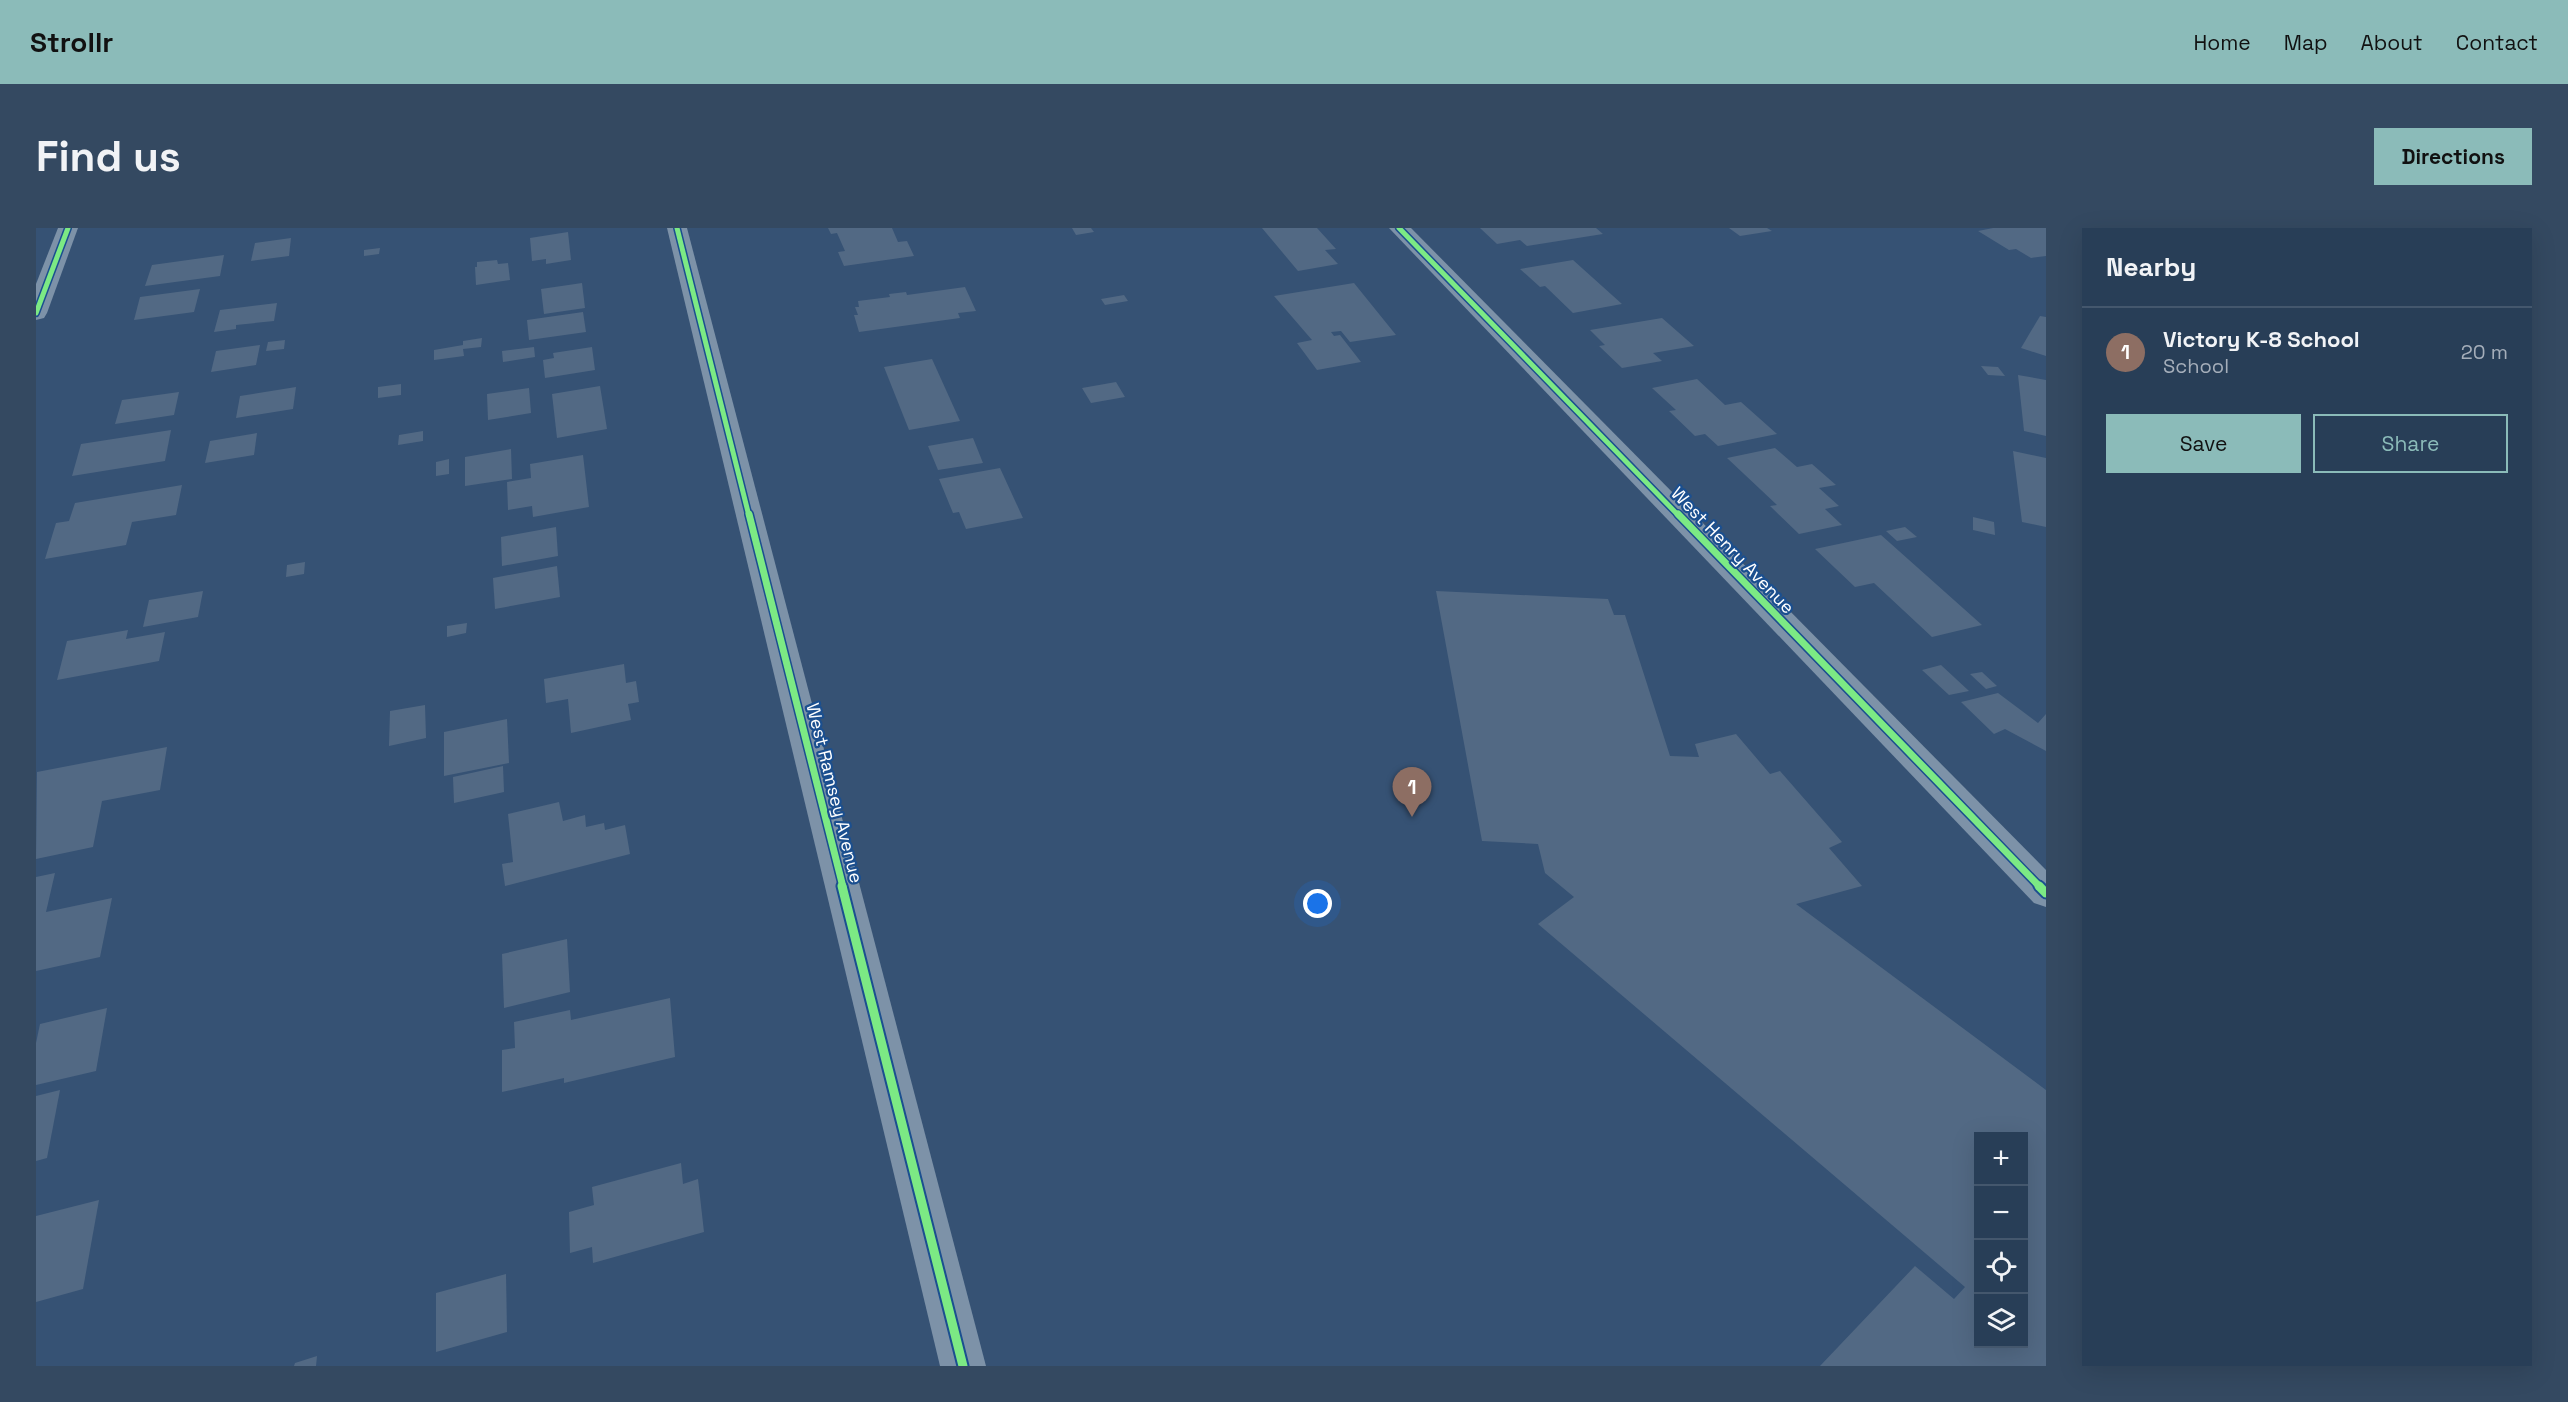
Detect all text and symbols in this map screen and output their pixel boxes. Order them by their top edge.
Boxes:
text: Strollr [30,24,113,60]
text: Home [2193,29,2251,56]
text: Map [2284,29,2328,56]
text: About [2361,29,2423,56]
text: Contact [2456,29,2538,56]
button: Directions [2374,128,2532,185]
text: Find us [36,130,181,183]
text: Nearby [2106,250,2196,284]
text: Victory K-8 School [2163,325,2360,353]
text: 1 [2121,339,2130,365]
text: 20 m [2461,339,2508,365]
text: School [2163,353,2229,379]
button: Save [2106,414,2301,473]
button: Share [2313,414,2508,473]
street label: West Henry Avenue [1667,482,1799,618]
street label: West Ramsey Avenue [802,701,868,885]
pin: 1 [1392,768,1432,817]
your location [1303,889,1332,918]
map controls [1974,1132,2028,1348]
button: + [1974,1132,2028,1186]
button: − [1974,1186,2028,1240]
button: locate [1974,1240,2028,1294]
button: layers [1974,1294,2028,1348]

